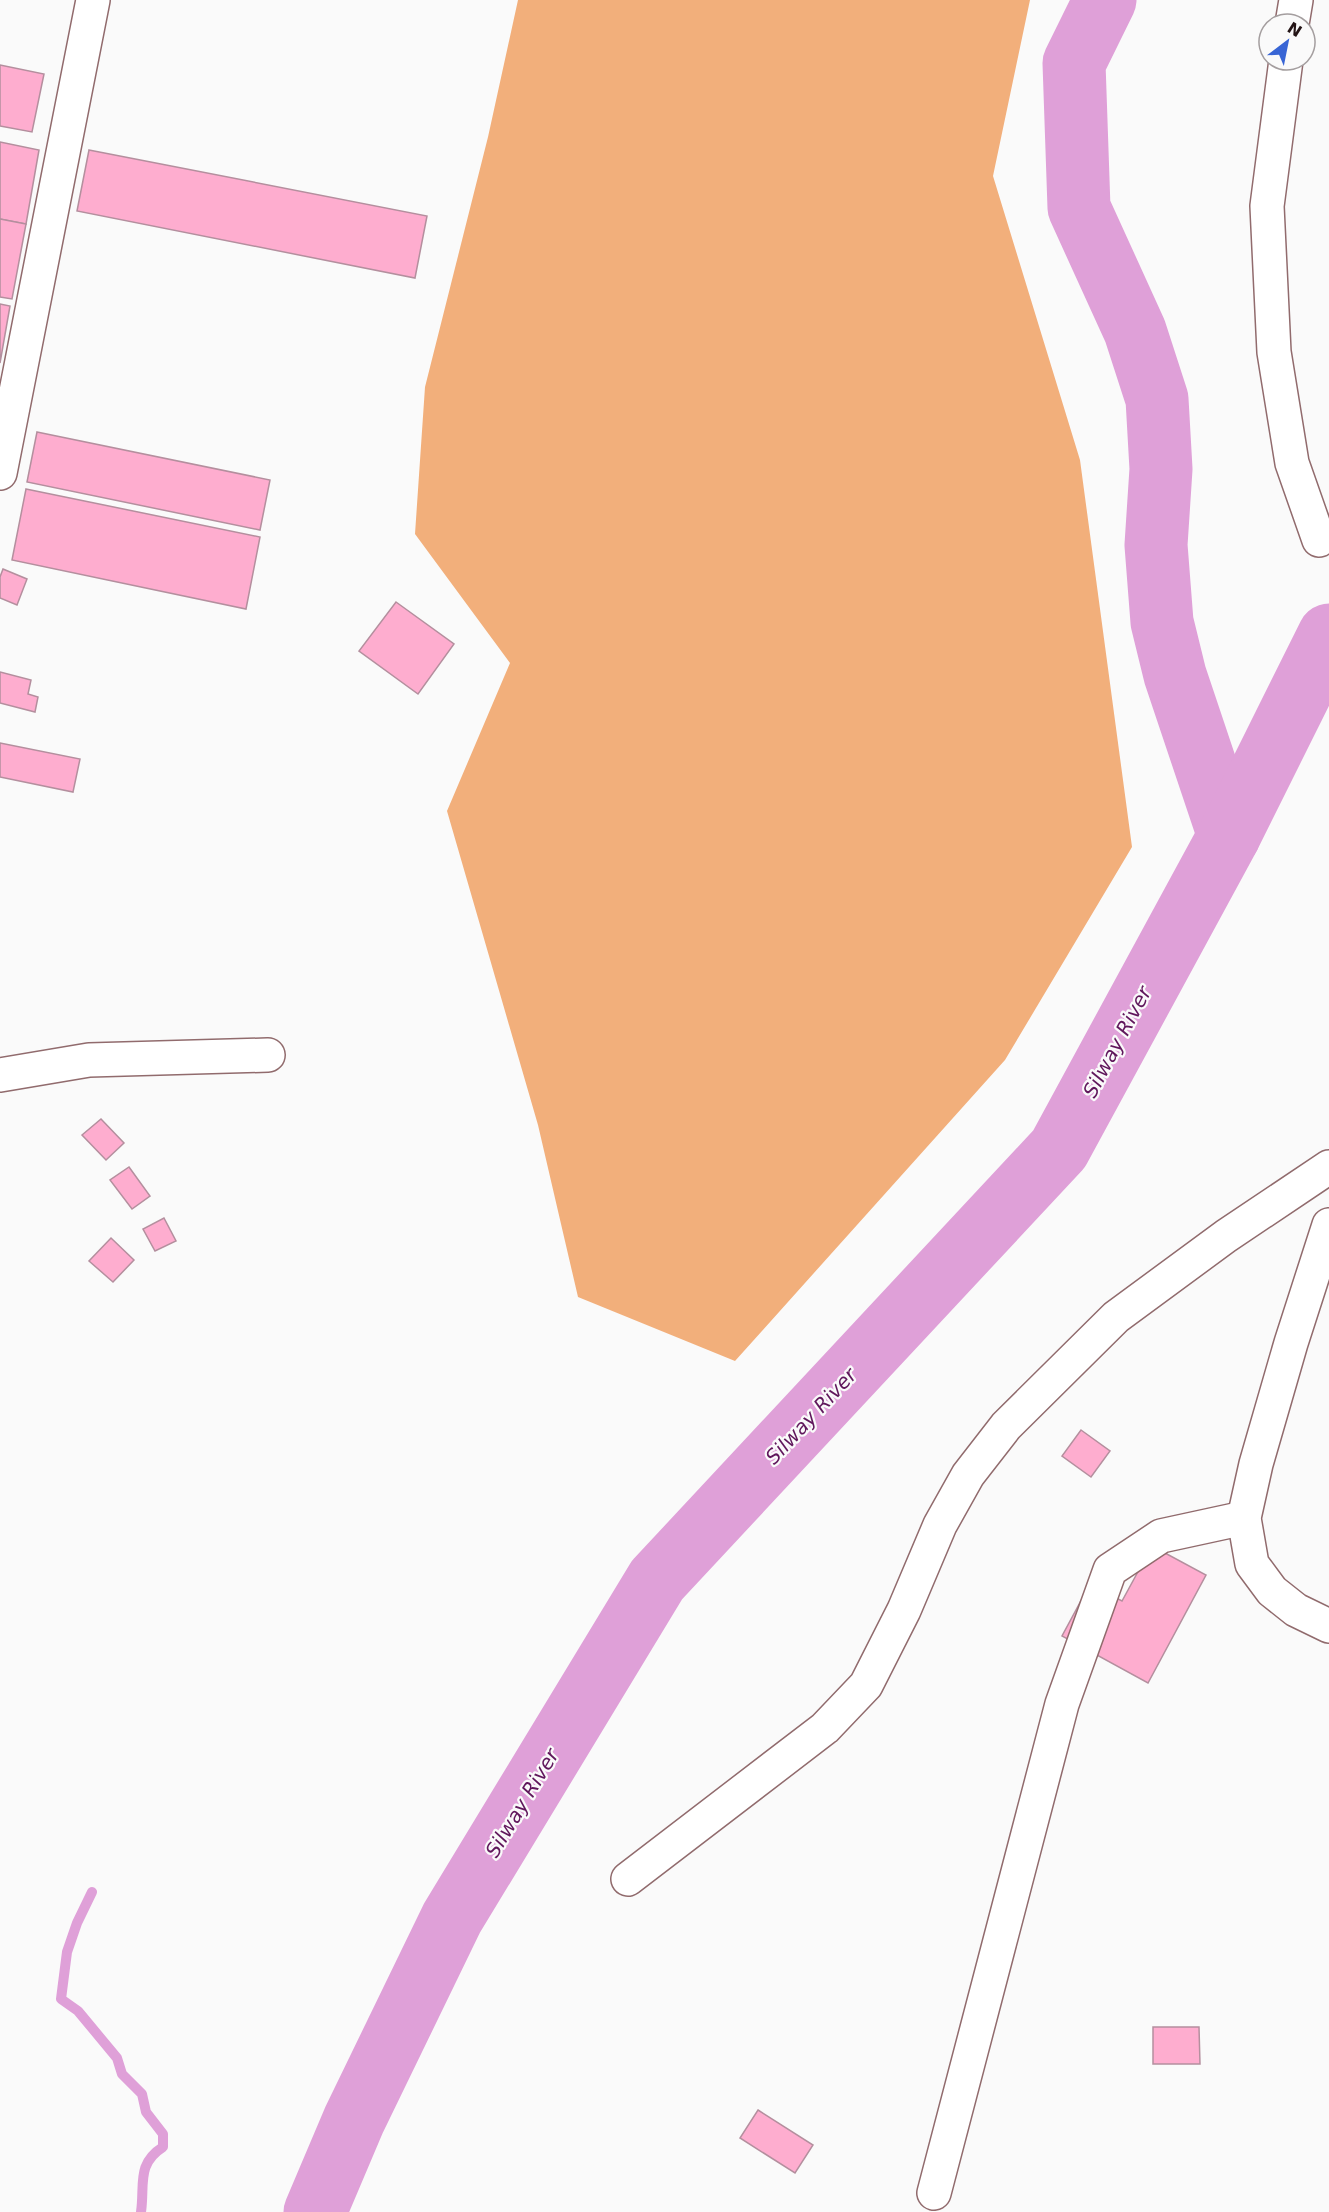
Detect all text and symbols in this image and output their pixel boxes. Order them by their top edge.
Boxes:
north arrow [1257,12,1317,72]
text: N [1284,18,1305,41]
water label: Silway River [1078,981,1157,1102]
water label: Silway River [760,1362,863,1469]
water label: Silway River [480,1743,565,1862]

